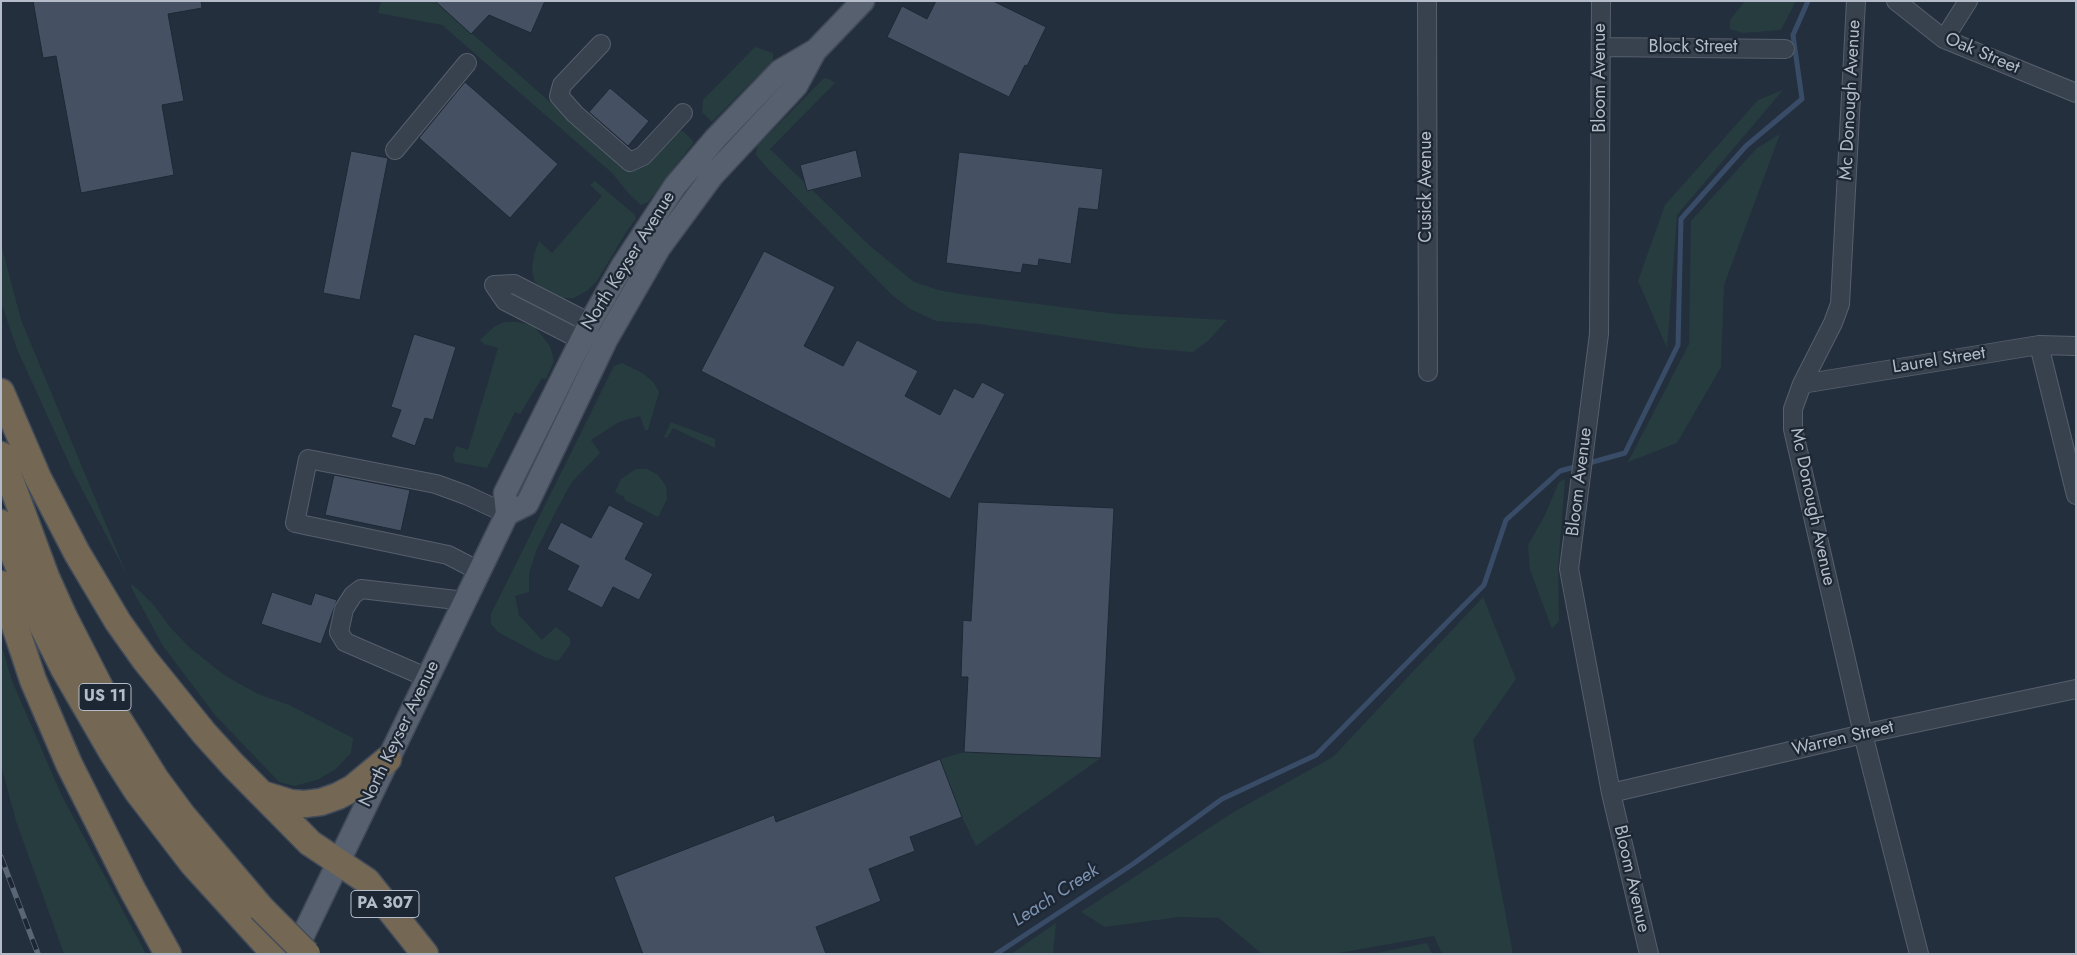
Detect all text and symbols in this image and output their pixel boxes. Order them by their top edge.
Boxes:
street label: Mc Donough Avenue [1836,19,1866,181]
street label: Bloom Avenue [1590,23,1612,133]
street label: Oak Street [1941,29,2023,79]
street label: Block Street [1649,37,1737,59]
street label: Cusick Avenue [1416,131,1438,243]
street label: North Keyser Avenue [577,188,681,334]
street label: Laurel Street [1891,343,1987,379]
street label: Bloom Avenue [1563,426,1597,538]
street label: Mc Donough Avenue [1785,426,1839,588]
street label: North Keyser Avenue [355,657,445,811]
road number: US 11 [79,684,131,710]
street label: Warren Street [1790,717,1896,761]
street label: Bloom Avenue [1608,823,1654,935]
water label: Leach Creek [1009,860,1103,932]
road number: PA 307 [351,891,419,918]

